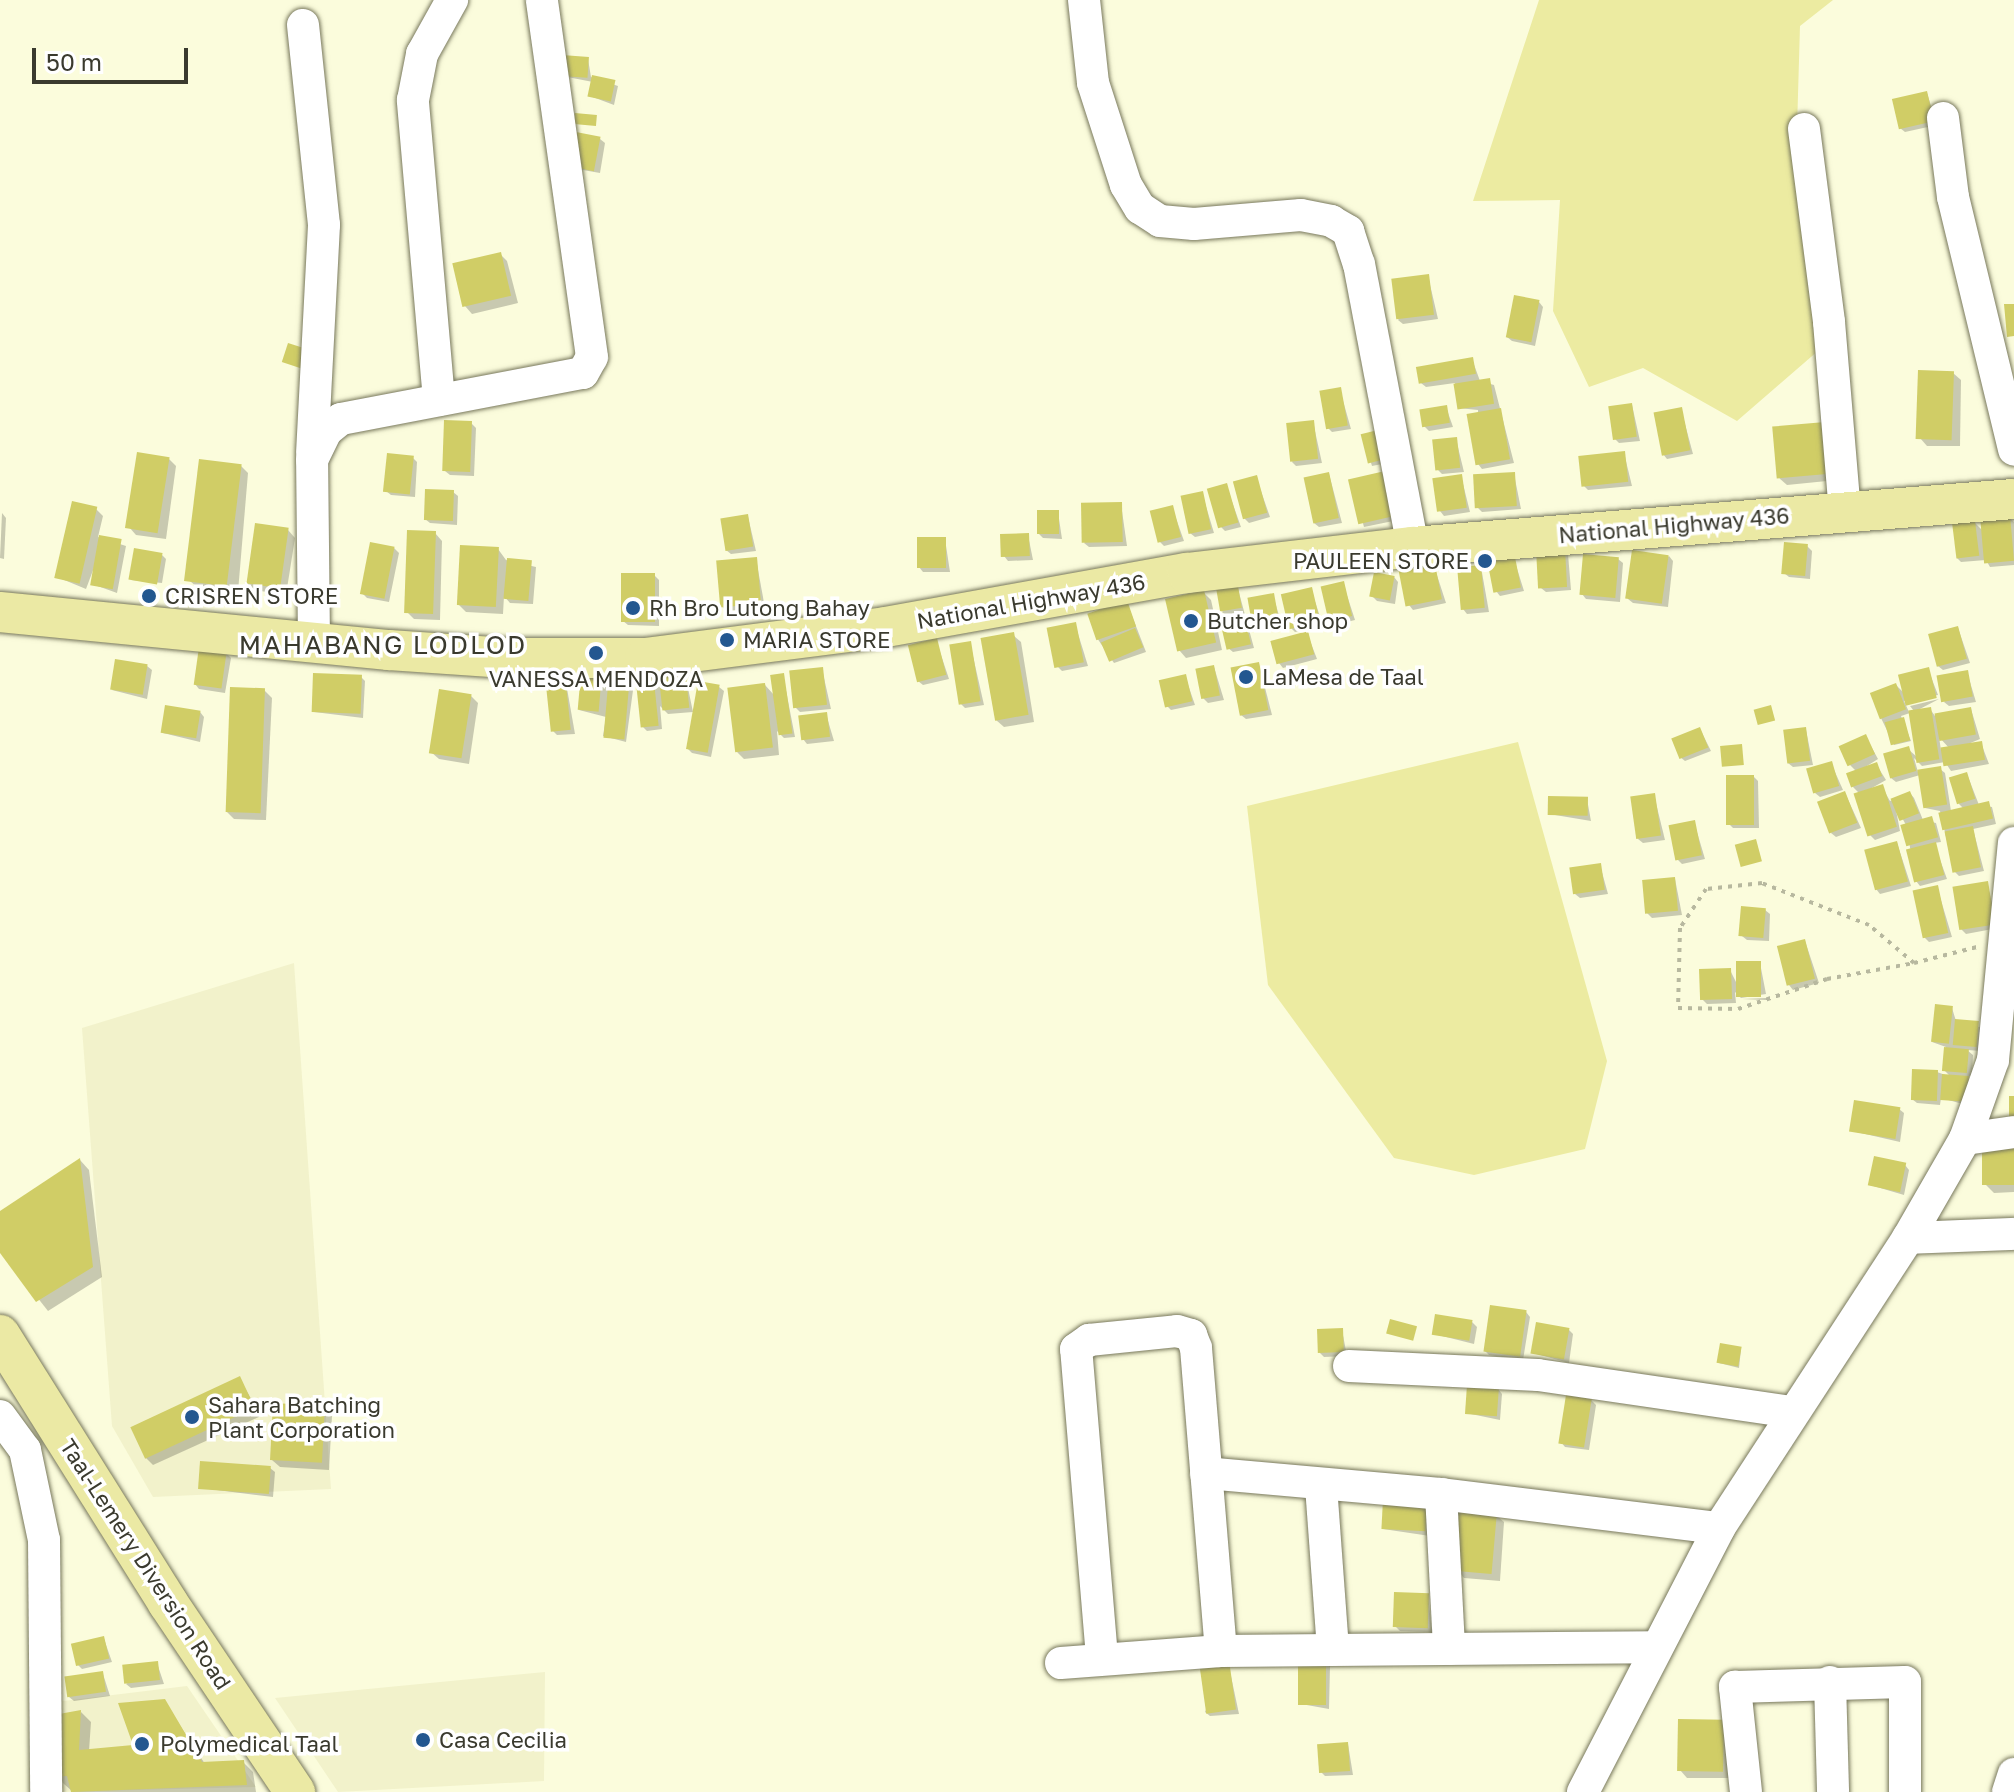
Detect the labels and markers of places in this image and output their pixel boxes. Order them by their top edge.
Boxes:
place label: PAULEEN STORE [1293,548,1469,574]
marker: PAULEEN STORE [1476,552,1494,570]
place label: CRISREN STORE [165,583,338,609]
marker: CRISREN STORE [140,587,158,605]
place label: Rh Bro Lutong Bahay [649,595,870,621]
marker: Rh Bro Lutong Bahay [624,599,642,617]
place label: Butcher shop [1207,608,1348,634]
marker: Butcher shop [1182,612,1200,630]
place label: MARIA STORE [743,627,890,653]
marker: MARIA STORE [718,631,736,649]
marker: VANESSA MENDOZA [587,644,605,662]
place label: LaMesa de Taal [1262,664,1424,690]
place label: VANESSA MENDOZA [489,666,703,692]
marker: LaMesa de Taal [1237,668,1255,686]
place label: Sahara Batching Plant Corporation [208,1391,395,1442]
marker: Sahara Batching Plant Corporation [183,1408,201,1426]
place label: Casa Cecilia [439,1727,567,1753]
place label: Polymedical Taal [160,1731,338,1757]
marker: Casa Cecilia [414,1731,432,1749]
marker: Polymedical Taal [131,1733,153,1755]

